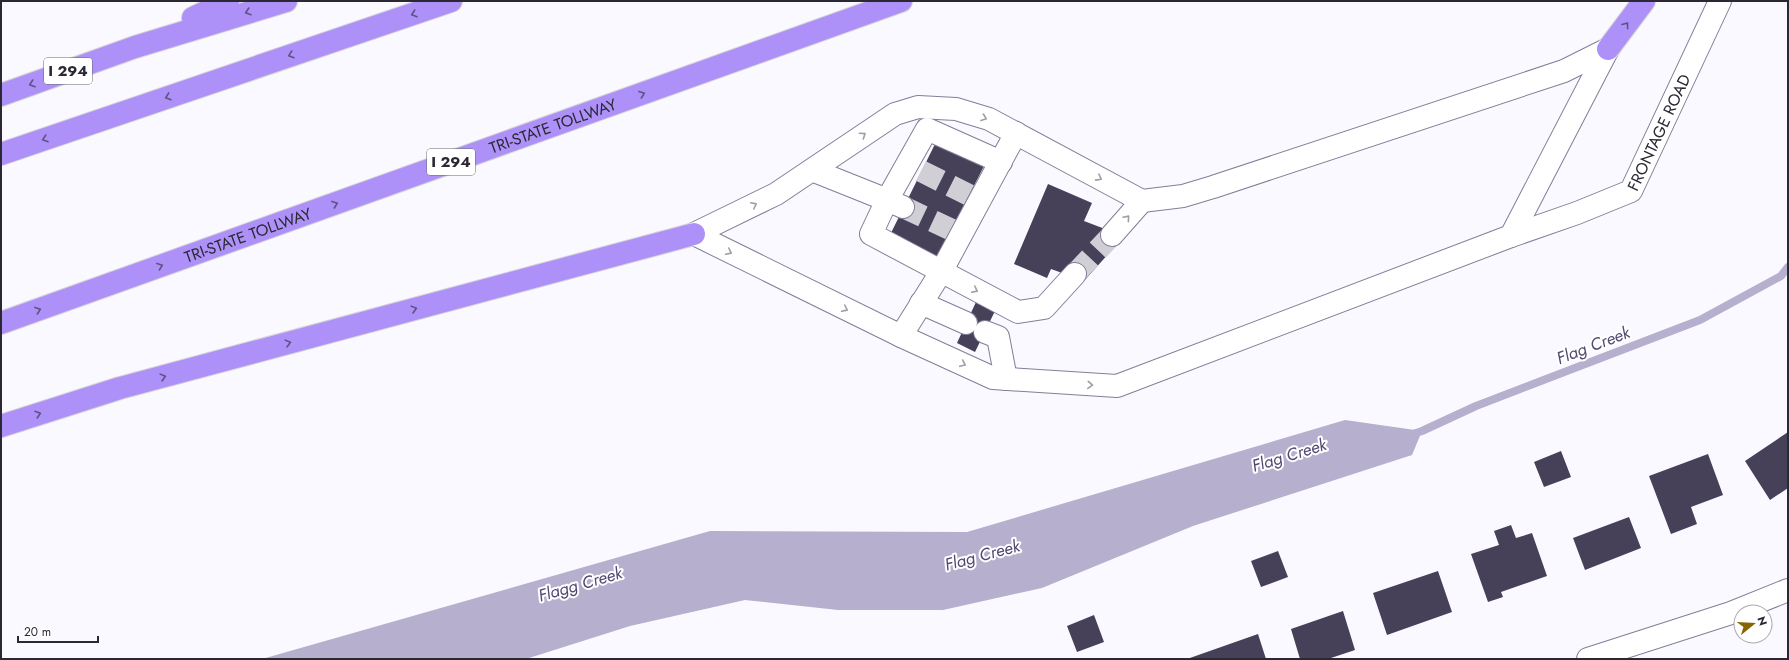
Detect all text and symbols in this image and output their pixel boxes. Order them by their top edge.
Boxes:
one-way arrow [245,8,252,16]
one-way arrow [410,9,417,17]
one-way arrow [1622,22,1629,29]
one-way arrow [287,51,294,59]
road number: I 294 [44,58,92,84]
street label: FRONTAGE ROAD [1621,70,1696,195]
one-way arrow [29,79,36,87]
one-way arrow [639,90,646,98]
street label: TRI-STATE TOLLWAY [486,92,620,159]
one-way arrow [164,93,171,101]
one-way arrow [981,113,988,121]
one-way arrow [859,132,866,140]
one-way arrow [41,134,48,143]
road number: I 294 [427,149,475,175]
one-way arrow [1095,173,1102,181]
one-way arrow [332,200,339,208]
street label: TRI-STATE TOLLWAY [181,201,314,268]
one-way arrow [749,202,757,210]
one-way arrow [1122,215,1129,222]
one-way arrow [724,247,732,254]
one-way arrow [157,263,164,271]
one-way arrow [971,285,979,293]
one-way arrow [841,304,849,312]
one-way arrow [410,305,417,314]
one-way arrow [34,307,41,315]
water label: Flag Creek [1553,320,1634,370]
one-way arrow [284,339,291,348]
one-way arrow [958,359,966,367]
one-way arrow [159,373,166,382]
one-way arrow [1087,380,1093,389]
one-way arrow [35,411,42,419]
water label: Flag Creek [1249,432,1330,478]
water label: Flag Creek [942,533,1023,577]
water label: Flagg Creek [535,560,626,607]
north arrow [1733,604,1773,644]
text: N [1754,614,1771,628]
scale bar [18,618,98,644]
text: 20 m [24,623,51,641]

